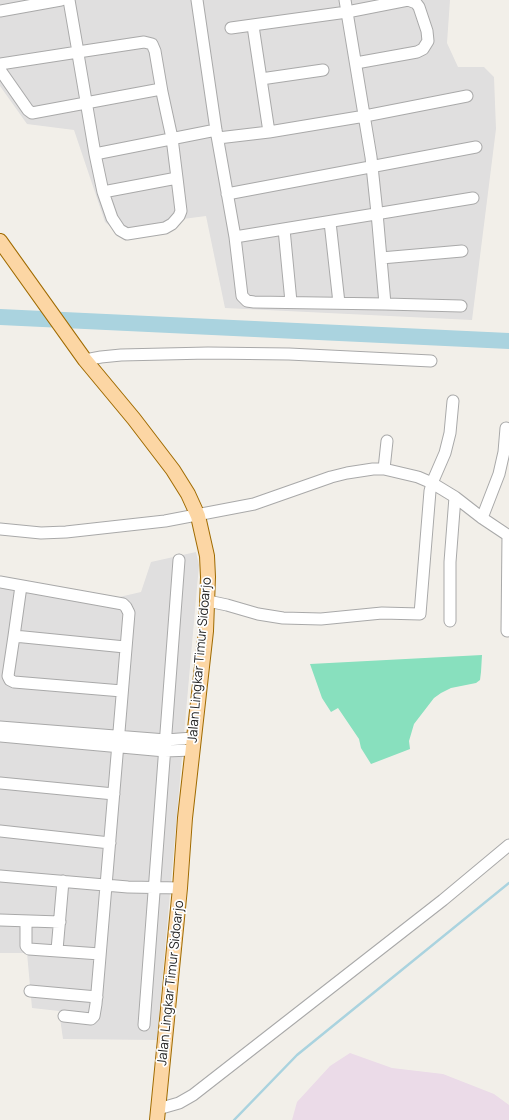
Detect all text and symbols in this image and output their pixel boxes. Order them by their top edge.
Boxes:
street label: Jalan Lingkar Timur Sidoarjo [185,577,215,743]
street label: Jalan Lingkar Timur Sidoarjo [155,900,187,1066]

